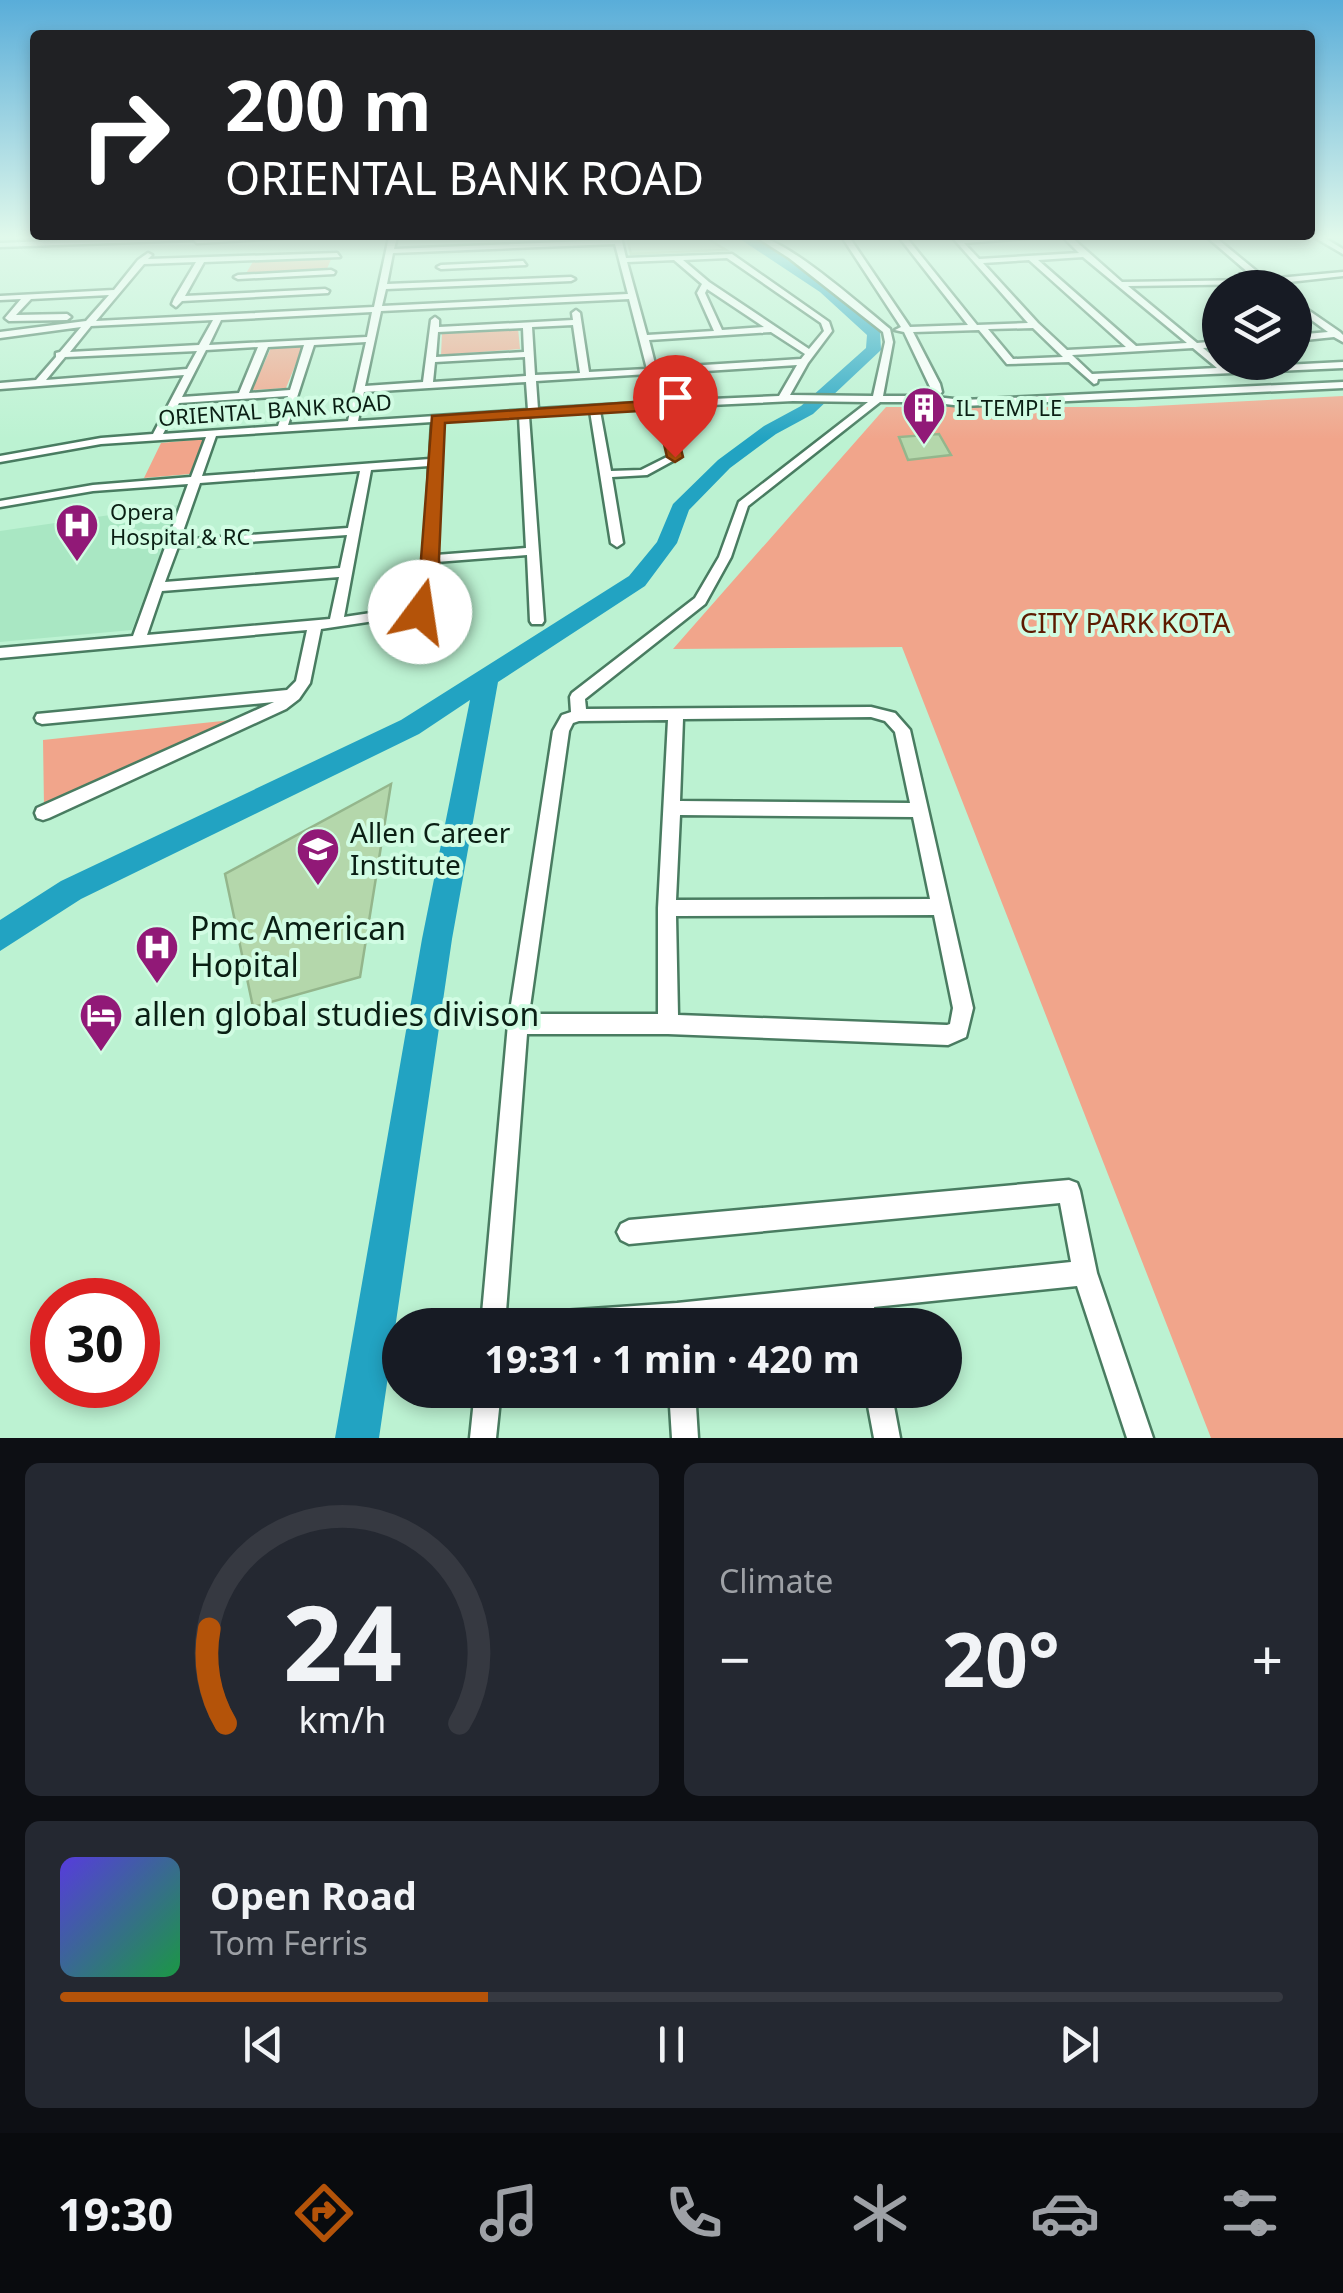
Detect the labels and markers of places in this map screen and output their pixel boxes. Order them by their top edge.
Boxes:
pin [633,355,718,458]
building icon: IL TEMPLE [901,385,947,446]
place label: IL TEMPLE [956,392,1062,422]
place label: Opera Hospital & RC [110,496,251,551]
hospital icon: Opera Hospital & RC [54,502,100,563]
place label: Allen Career Institute [350,813,511,883]
school or university icon: Allen Career Institute [295,826,341,887]
place label: Pmc American Hopital [190,906,406,986]
hospital icon: Pmc American Hopital [134,924,180,985]
hotel icon: allen global studies divison [78,992,124,1053]
place label: allen global studies divison [134,992,539,1035]

